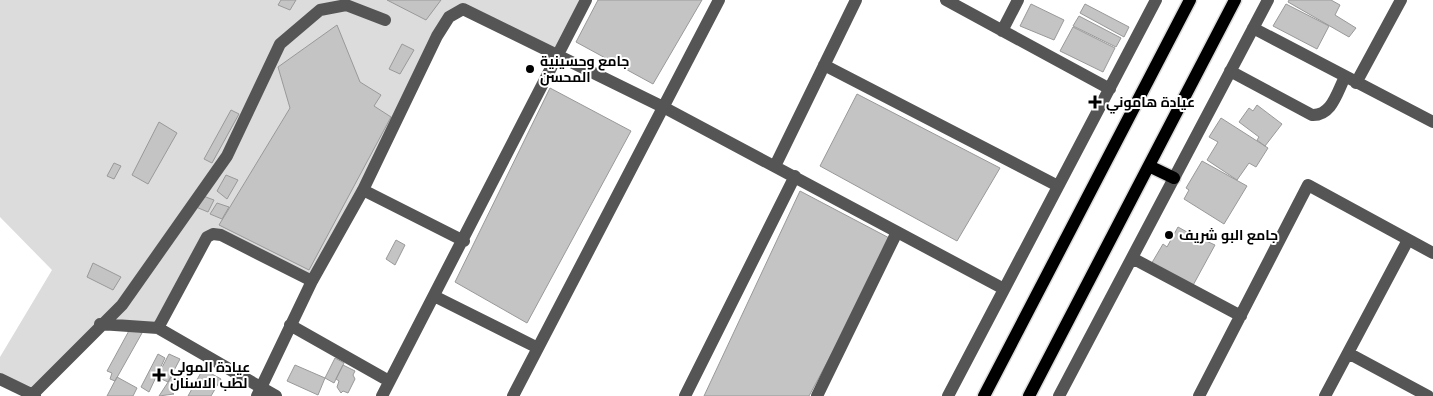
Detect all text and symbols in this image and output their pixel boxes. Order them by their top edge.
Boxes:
place label: جامع وحسينية المحسن [540,53,629,86]
marker: جامع وحسينية المحسن [524,63,536,75]
place label: عيادة هاموني [1106,94,1195,114]
marker: عيادة هاموني [1088,95,1102,109]
place label: جامع البو شريف [1179,227,1278,245]
marker: جامع البو شريف [1163,229,1175,241]
place label: عيادة المولى لطب الاسنان [170,359,250,391]
marker: عيادة المولى لطب الاسنان [152,368,166,382]

